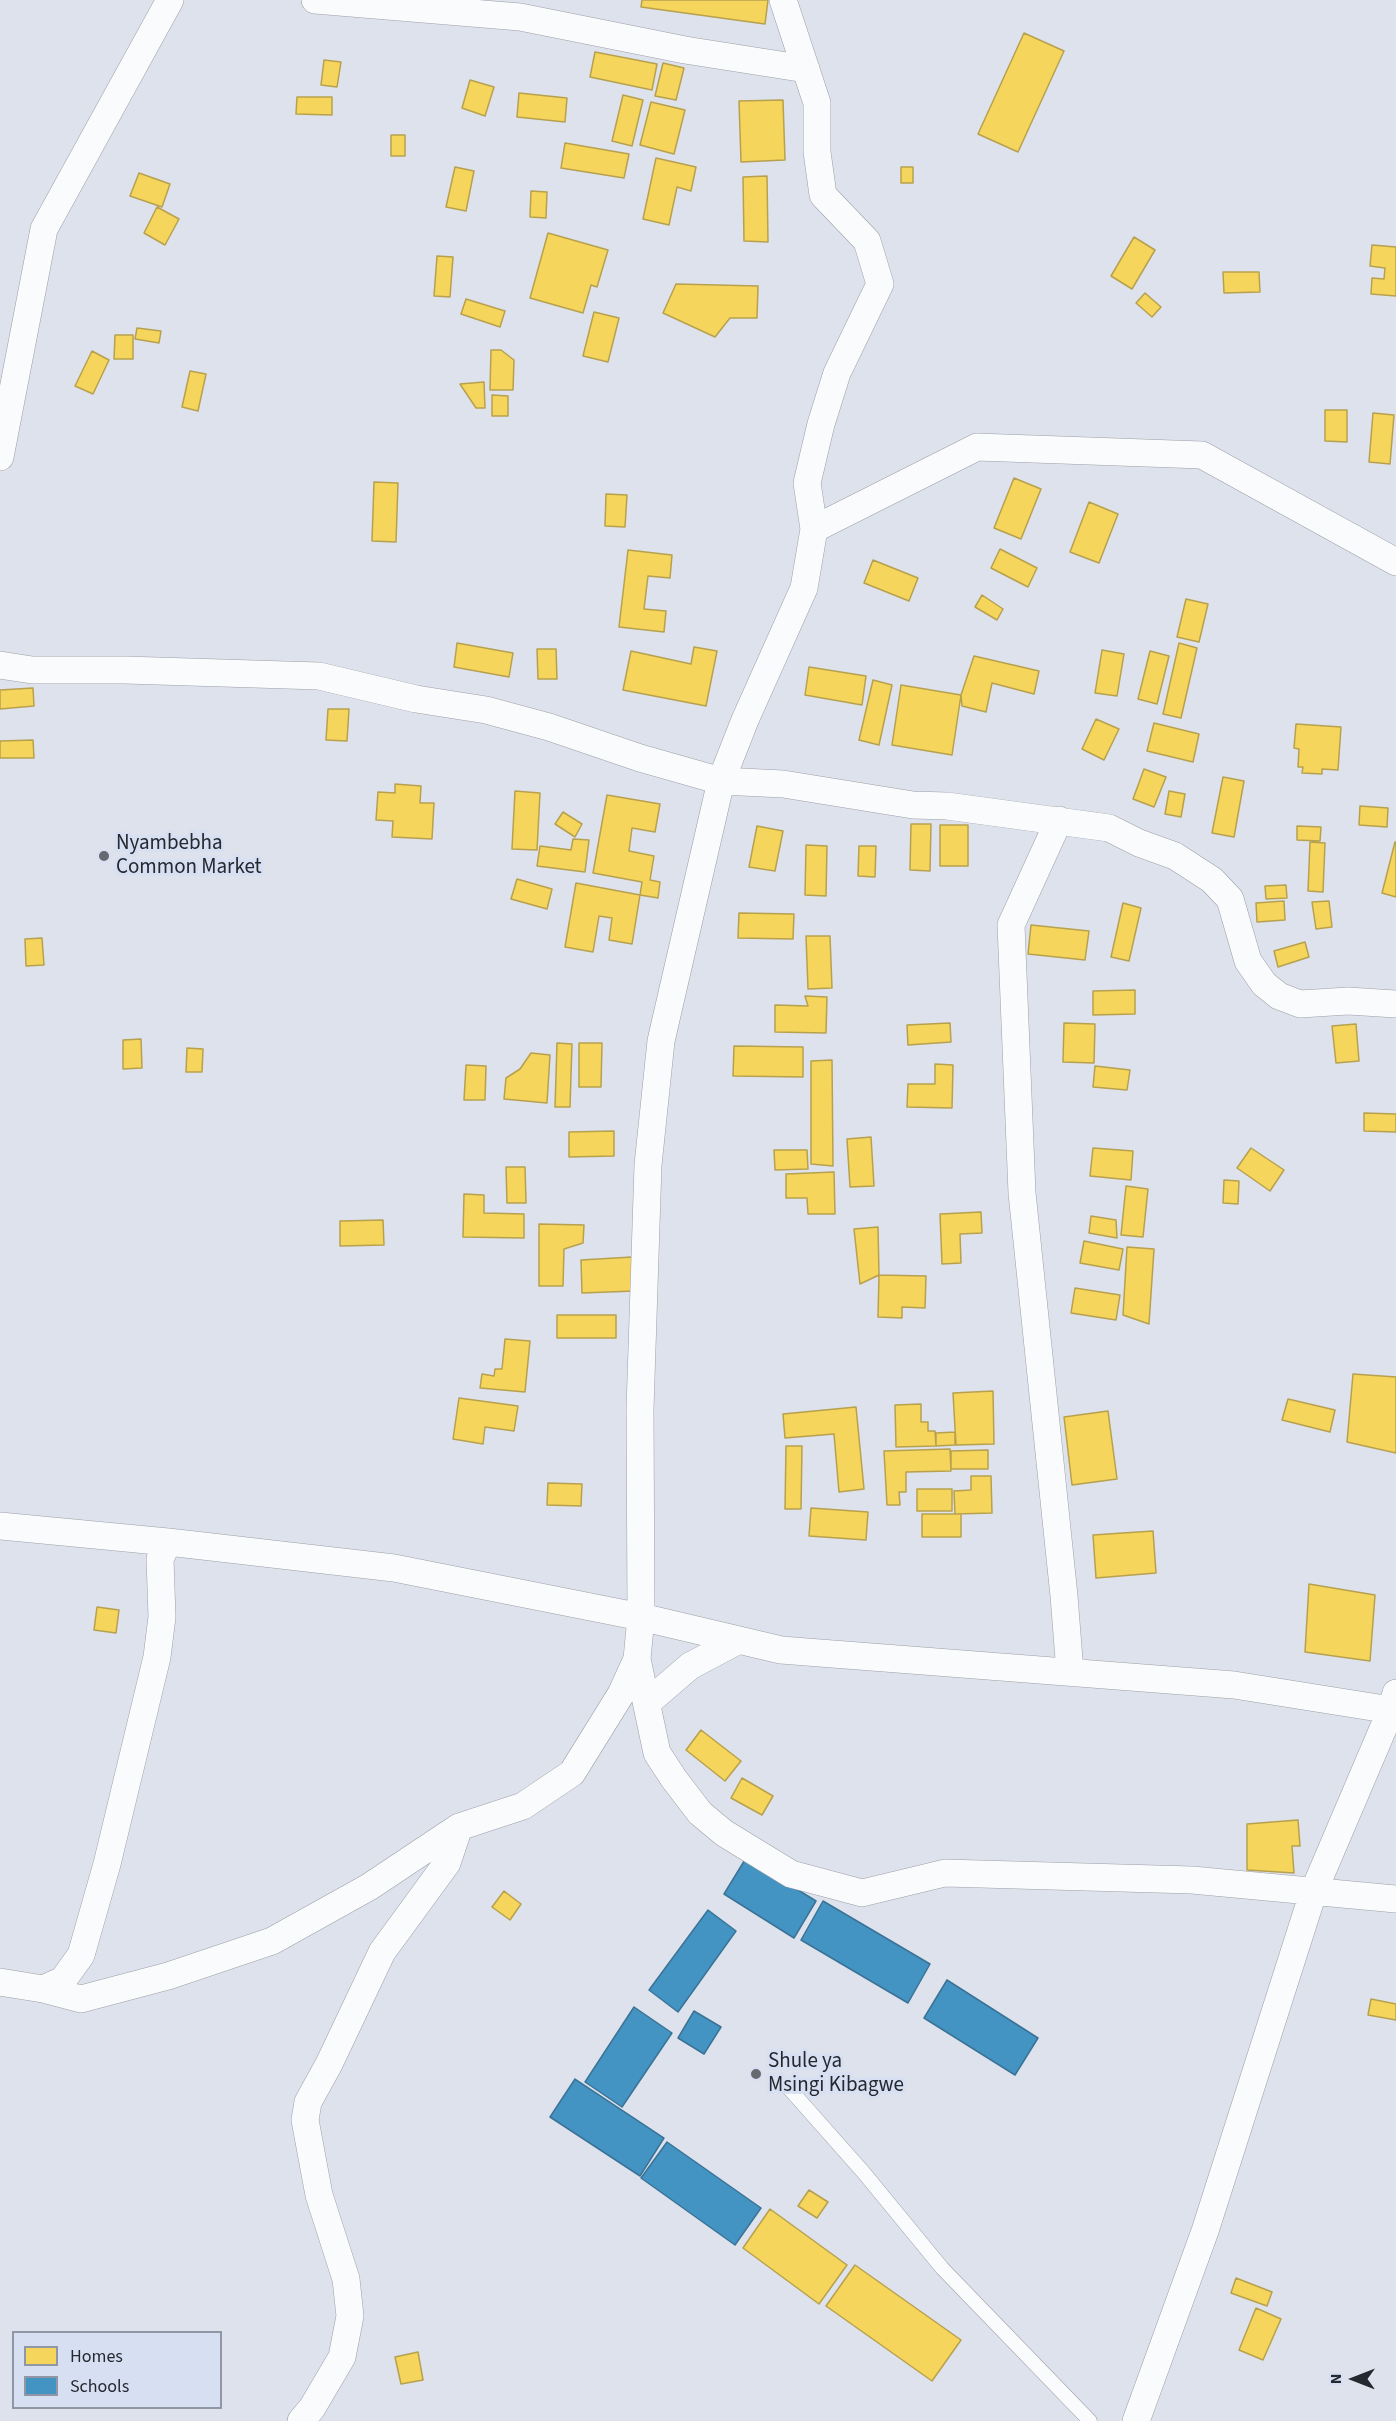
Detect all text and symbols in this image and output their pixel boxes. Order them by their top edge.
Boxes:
place label: Nyambebha Common Market [116,831,262,881]
marker: Nyambebha Common Market [97,849,111,863]
place label: Shule ya Msingi Kibagwe [768,2049,904,2099]
marker: Shule ya Msingi Kibagwe [749,2067,763,2081]
legend [12,2331,222,2409]
text: Homes [70,2344,123,2369]
north arrow [1324,2349,1384,2409]
text: Schools [70,2374,129,2399]
text: N [1325,2374,1347,2384]

